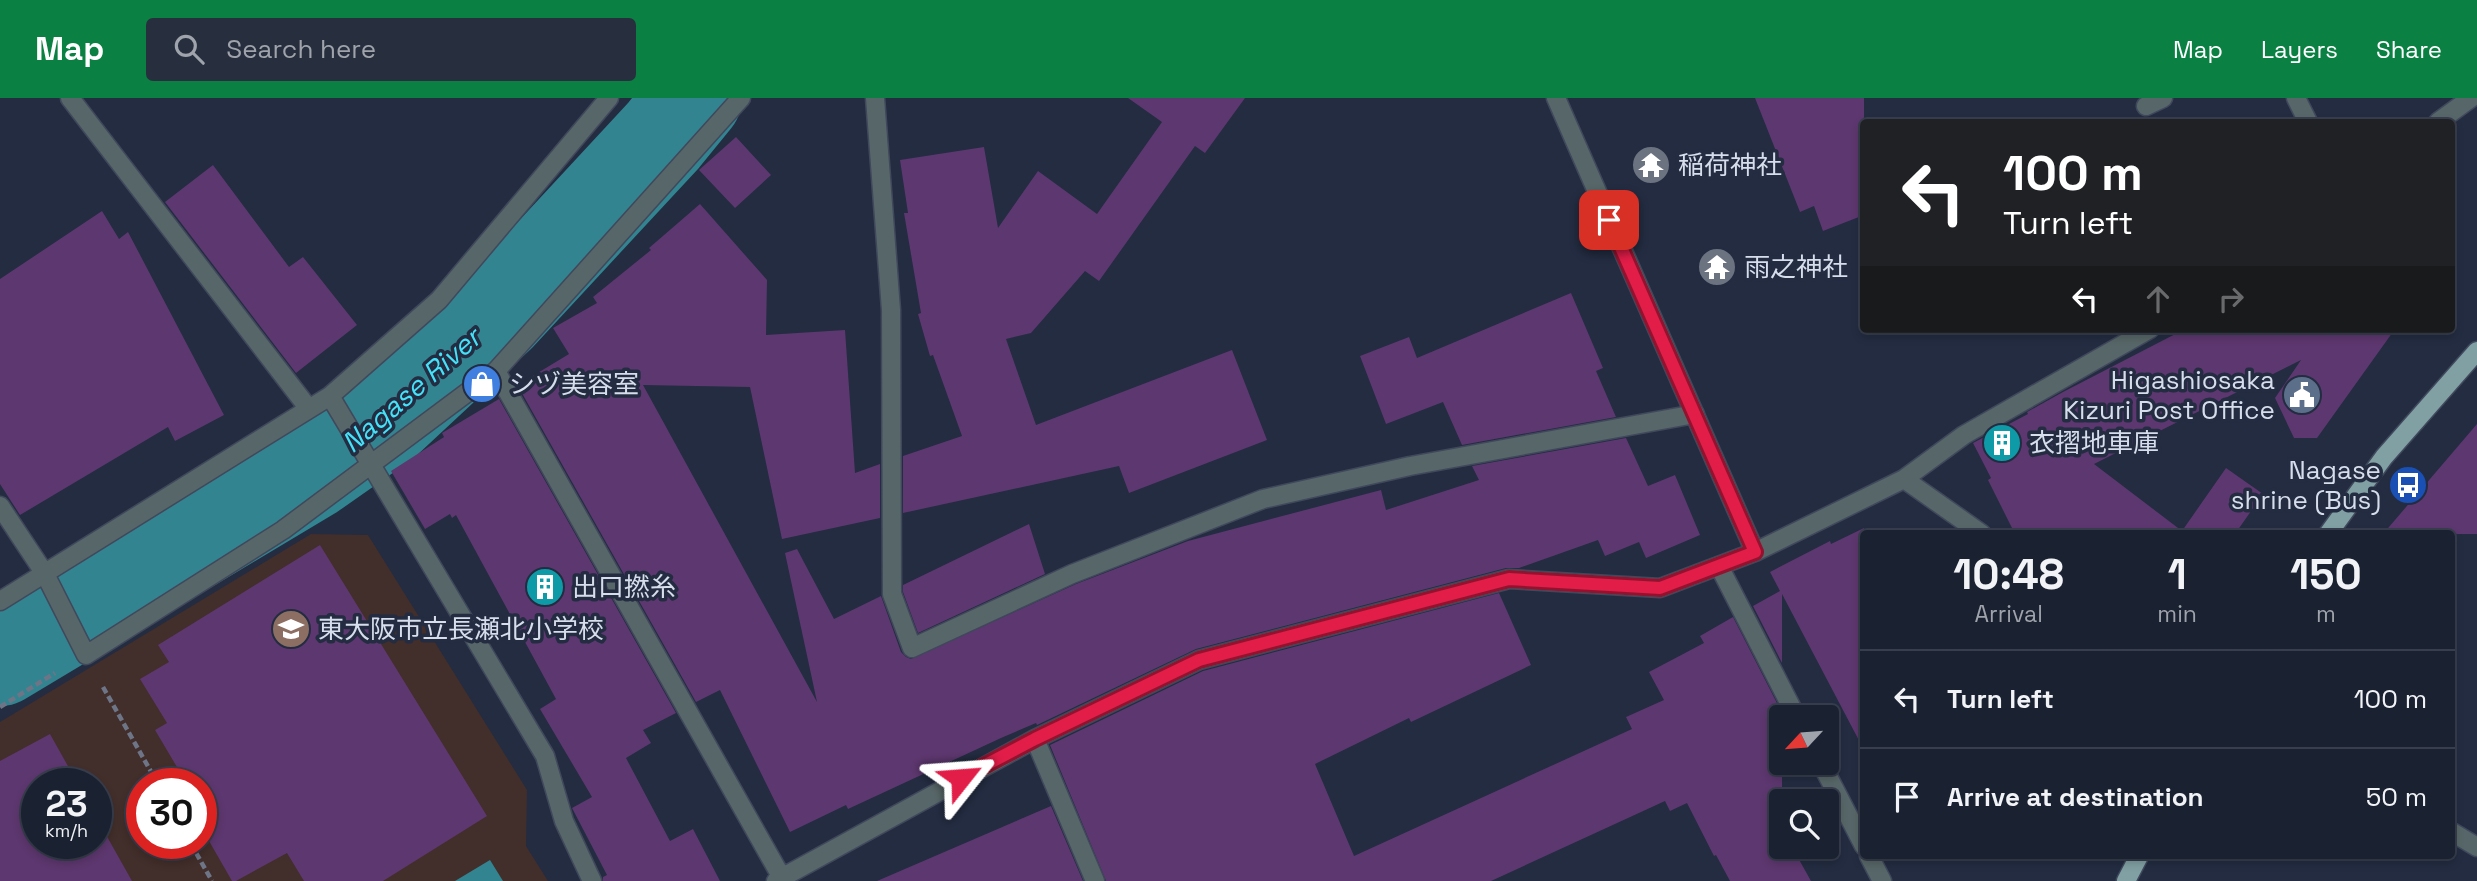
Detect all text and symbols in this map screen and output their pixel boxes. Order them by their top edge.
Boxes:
search box [146,18,636,81]
text: Map [35,28,104,70]
icon: search [170,30,208,68]
text: Search here [226,32,376,66]
text: Map [2173,34,2223,65]
text: Layers [2261,34,2338,65]
text: Share [2376,34,2442,65]
text: 100 m [2003,142,2143,204]
temple icon: 稲荷神社 [1630,144,1672,186]
icon: left [1888,147,1979,238]
place label: 稲荷神社 [1678,148,1782,182]
pin [1579,190,1639,250]
icon: arrive [1590,201,1628,239]
text: Turn left [2003,203,2133,243]
temple icon: 雨之神社 [1696,246,1738,288]
place label: 雨之神社 [1744,250,1848,284]
icon: left [2066,280,2104,318]
icon: ahead [2139,280,2177,318]
icon: right [2212,280,2250,318]
water label: Nagase River [334,317,491,460]
shop icon: シヅ美容室 [461,363,503,405]
place label: Higashiosaka Kizuri Post Office [2063,363,2275,427]
place label: シヅ美容室 [509,367,639,401]
public building icon: Higashiosaka Kizuri Post Office [2281,374,2323,416]
building icon: 衣摺地車庫 [1981,422,2023,464]
place label: 衣摺地車庫 [2029,426,2159,460]
place label: Nagase shrine (Bus) [2231,453,2381,517]
bus stop icon: Nagase shrine (Bus) [2387,464,2429,506]
text: 10:48 [1953,548,2064,601]
text: 1 [2168,548,2187,601]
text: 150 [2290,548,2362,601]
building icon: 出口撚糸 [524,566,566,608]
place label: 出口撚糸 [572,570,676,604]
text: Arrival [1974,599,2043,629]
text: min [2157,599,2197,629]
text: m [2316,599,2336,629]
school or university icon: 東大阪市立長瀬北小学校 [270,608,312,650]
place label: 東大阪市立長瀬北小学校 [318,612,604,646]
icon: left [1888,680,1926,718]
text: Turn left [1947,682,2054,716]
text: 100 m [2354,682,2427,716]
north arrow [1769,705,1839,775]
map controls [1769,705,1839,859]
position arrow [924,741,998,815]
speed limit sign: 30 [126,768,217,859]
icon: arrive [1888,778,1926,816]
text: Arrive at destination [1947,780,2204,814]
text: 50 m [2366,780,2427,814]
text: 23 [45,782,88,826]
button: search [1769,789,1839,859]
text: km/h [45,819,88,842]

